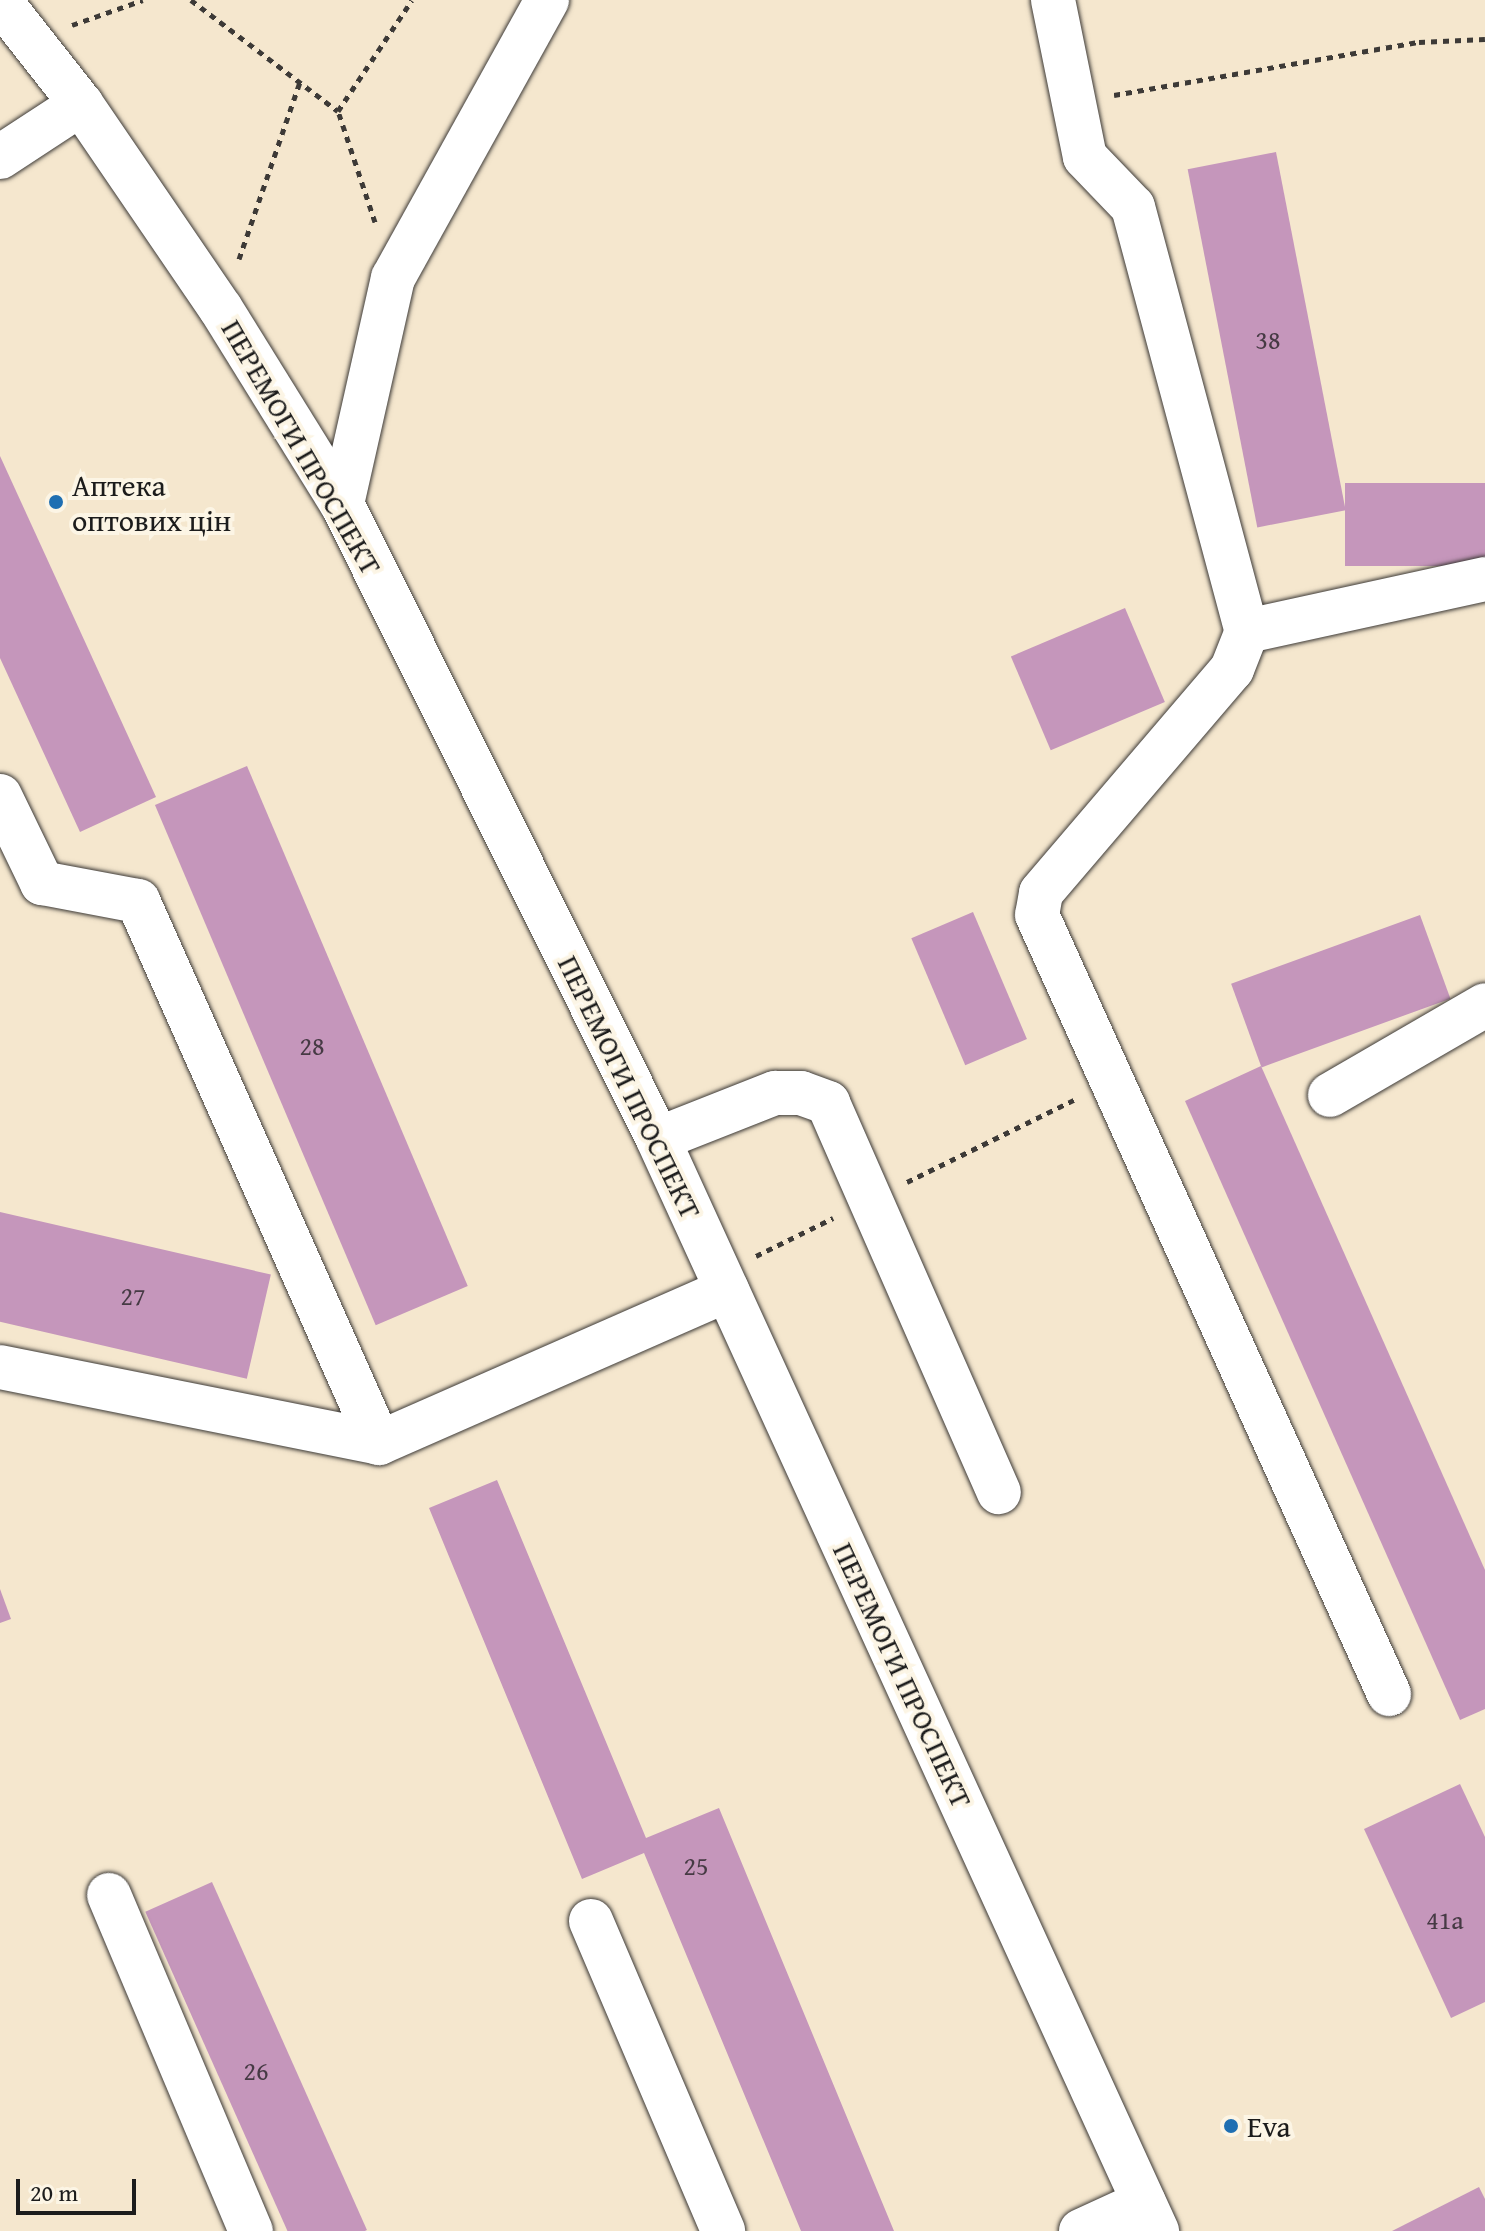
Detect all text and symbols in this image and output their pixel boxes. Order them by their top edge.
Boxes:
street label: ПЕРЕМОГИ ПРОСПЕКТ [214,313,390,581]
house number: 38 [1255,324,1281,356]
place label: Аптека оптових цін [72,467,231,538]
marker: Аптека оптових цін [47,493,65,511]
street label: ПЕРЕМОГИ ПРОСПЕКТ [551,949,709,1225]
house number: 28 [299,1030,325,1062]
house number: 27 [120,1280,146,1312]
street label: ПЕРЕМОГИ ПРОСПЕКТ [826,1537,980,1813]
house number: 25 [683,1850,709,1882]
house number: 41а [1426,1904,1464,1936]
house number: 26 [243,2055,269,2087]
place label: Eva [1247,2108,1291,2144]
marker: Eva [1222,2117,1240,2135]
scale bar [20,2163,140,2213]
text: 20 m [30,2175,78,2210]

